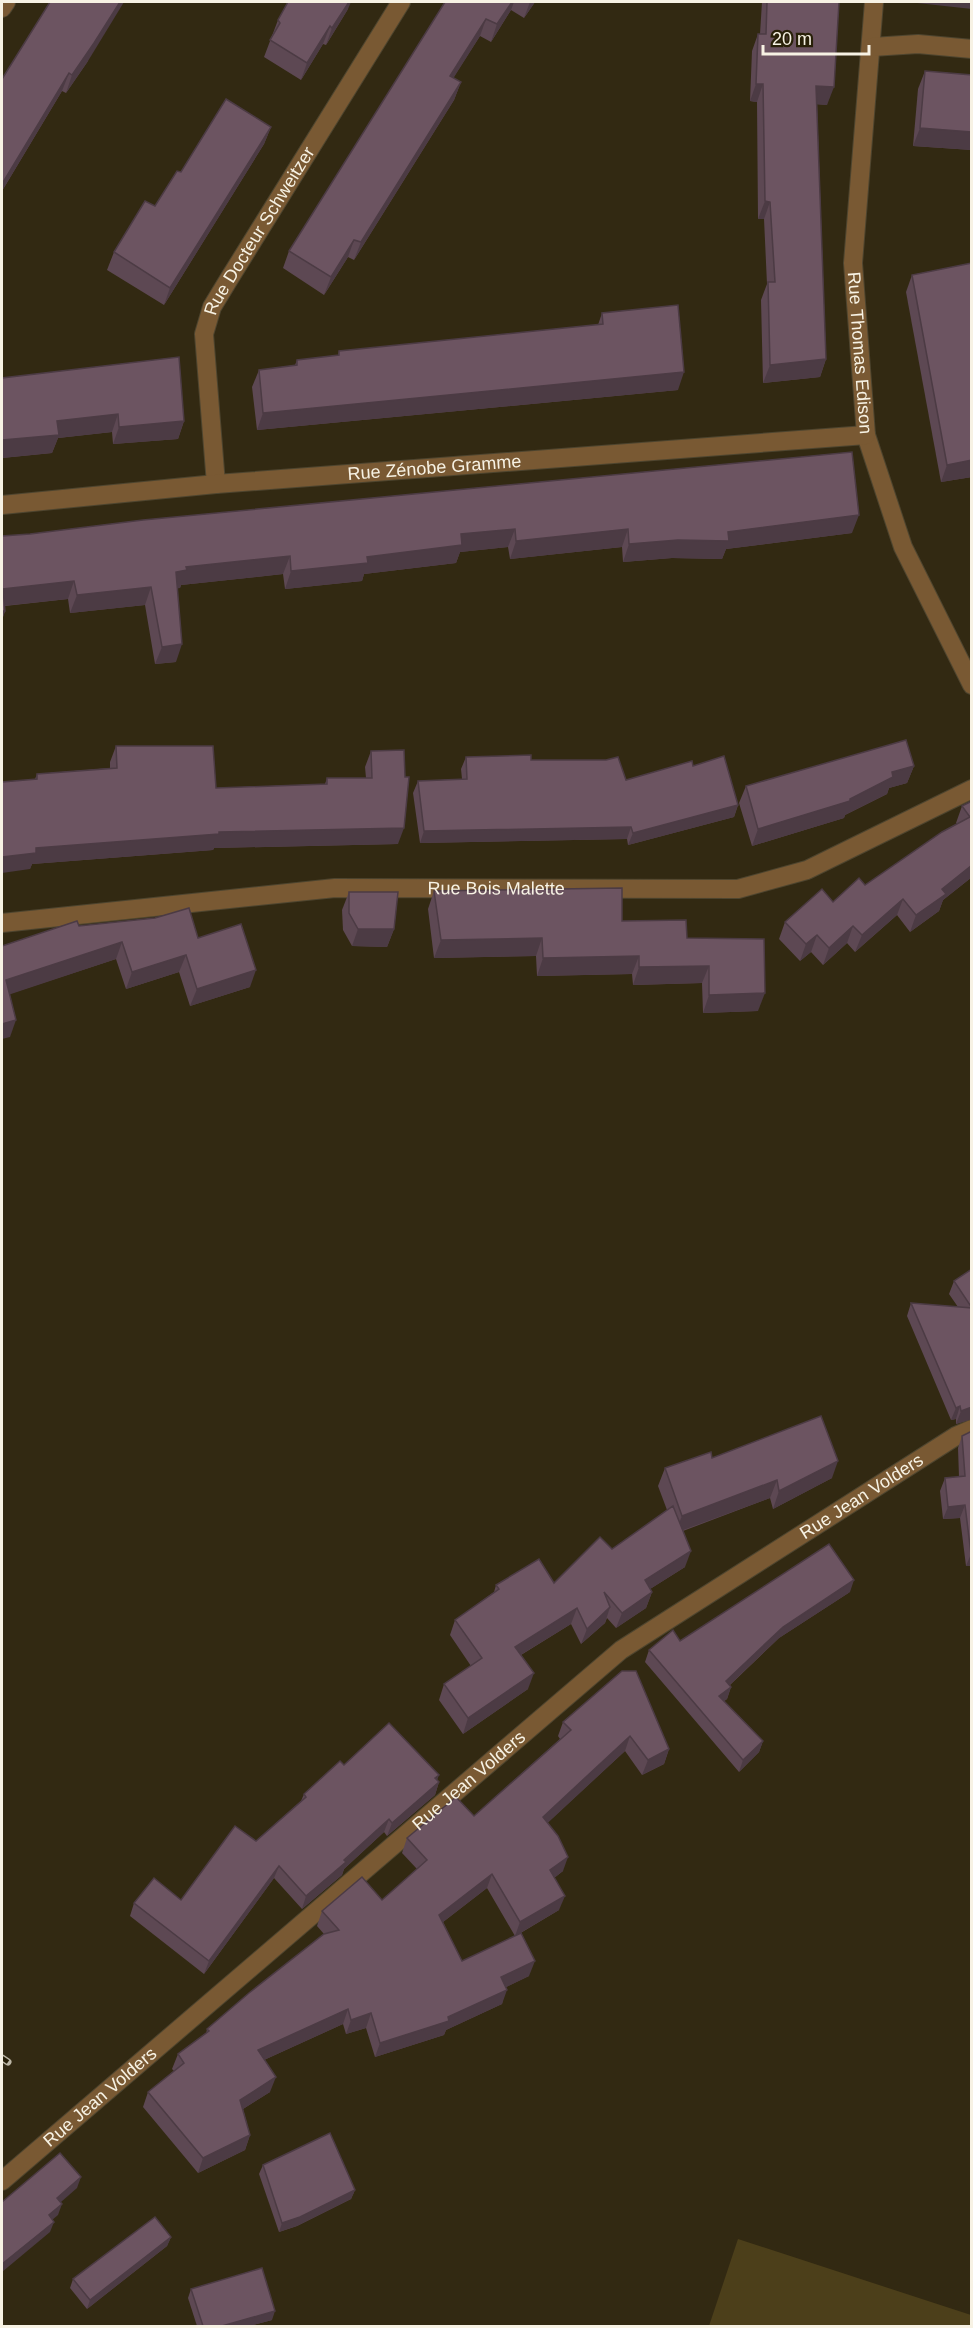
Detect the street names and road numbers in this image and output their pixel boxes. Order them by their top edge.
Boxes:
street label: Rue Docteur Schweitzer [200,143,319,317]
street label: Rue Thomas Edison [844,271,876,435]
street label: Rue Zénobe Gramme [347,451,522,484]
street label: Rue Bois Malette [428,878,565,899]
street label: Rue Jean Volders [796,1450,927,1543]
street label: Rue Jean Volders [408,1727,529,1834]
street label: Rue Jean Volders [39,2043,160,2151]

